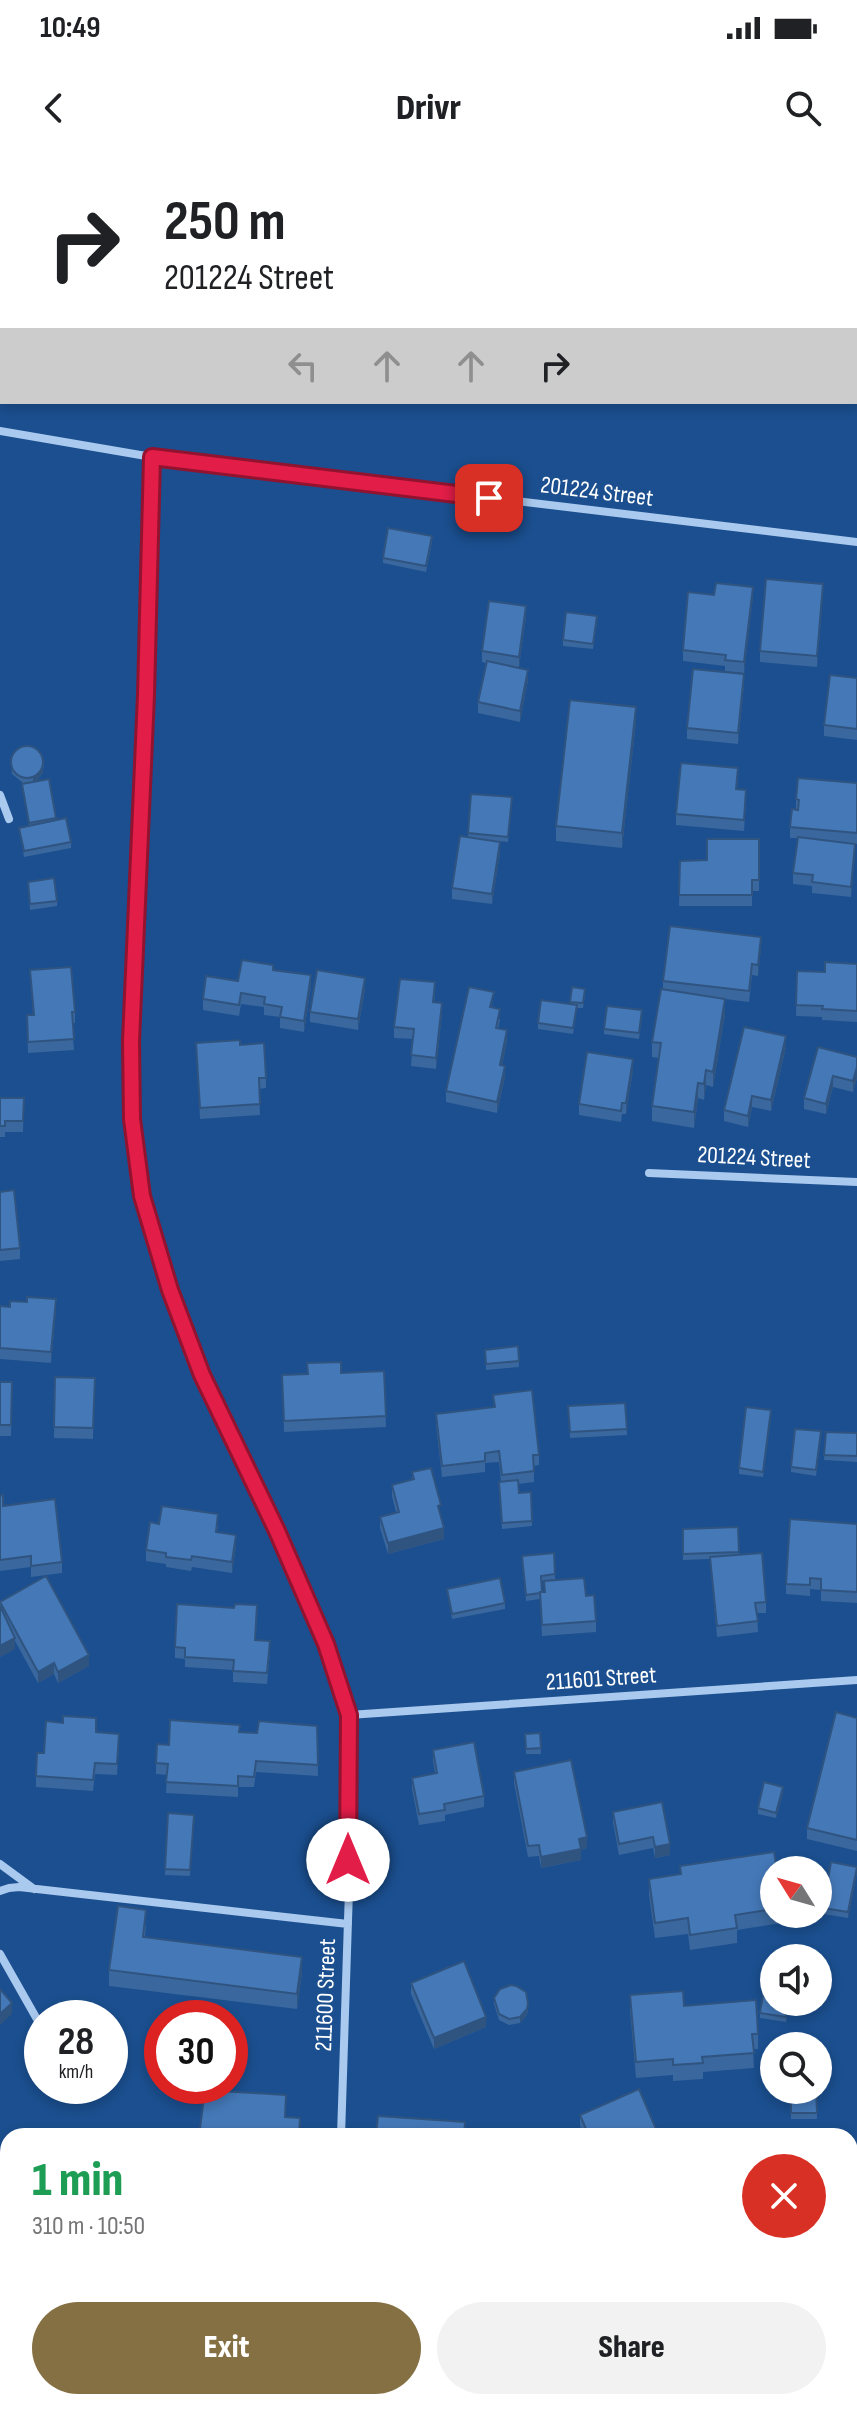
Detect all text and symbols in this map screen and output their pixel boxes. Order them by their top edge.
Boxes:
text: 10:49 [40,10,101,46]
icon: back [32,86,76,130]
icon: search [781,86,825,130]
text: Drivr [396,87,461,130]
text: 250 m [164,189,286,256]
icon: right [32,192,136,296]
text: 201224 Street [164,257,334,300]
icon: left [281,344,325,388]
icon: ahead [365,344,409,388]
icon: ahead [449,344,493,388]
icon: right [533,344,577,388]
pin [455,464,523,532]
street label: 201224 Street [539,470,655,513]
icon: arrive [467,476,511,520]
street label: 201224 Street [697,1140,811,1175]
street label: 211601 Street [545,1660,657,1697]
position arrow [306,1818,390,1902]
north arrow [760,1856,832,1928]
map controls [760,1856,832,2104]
street label: 211600 Street [309,1938,342,2052]
button: sound [760,1944,832,2016]
speed limit sign: 30 [144,2000,248,2104]
text: 28 [58,2018,94,2066]
button: search [760,2032,832,2104]
text: km/h [59,2060,93,2084]
text: 1 min [32,2152,123,2209]
button: close [742,2154,826,2238]
text: 310 m · 10:50 [32,2211,145,2242]
button: Exit [32,2302,421,2394]
button: Share [437,2302,826,2394]

